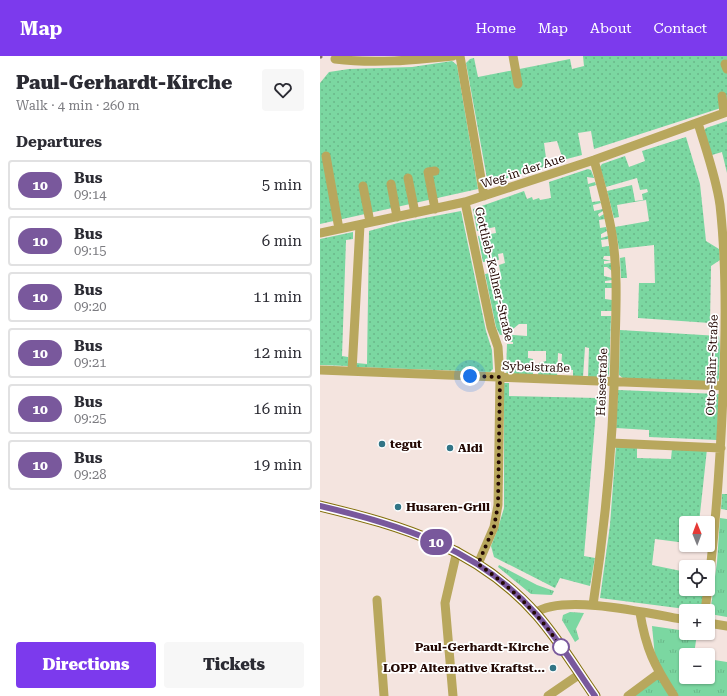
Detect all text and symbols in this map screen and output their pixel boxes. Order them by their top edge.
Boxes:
text: Map [20,17,62,40]
text: Home [475,20,516,36]
text: Map [538,20,568,36]
text: About [590,20,632,36]
text: Contact [654,20,707,36]
button: heart [262,69,304,111]
text: Paul-Gerhardt-Kirche [16,71,232,94]
text: Walk · 4 min · 260 m [16,98,140,113]
text: Departures [16,133,102,151]
street label: Weg in der Aue [479,151,567,191]
text: Bus [74,169,102,187]
text: 5 min [262,176,302,194]
text: 10 [32,177,48,193]
text: 09:14 [74,187,106,202]
street label: Gottlieb-Kellner-Straße [472,205,516,343]
text: Bus [74,225,102,243]
text: 6 min [262,232,302,250]
text: 10 [32,233,48,249]
text: 09:15 [74,243,106,258]
text: Bus [74,281,102,299]
text: 11 min [253,288,302,306]
text: 10 [32,289,48,305]
text: 09:20 [74,299,106,314]
street label: Otto-Bähr-Straße [703,314,721,416]
text: Bus [74,337,102,355]
text: 12 min [253,344,302,362]
text: 10 [32,345,48,361]
street label: Heisestraße [594,347,610,416]
text: 09:21 [74,355,106,370]
street label: Sybelstraße [502,359,571,375]
your location [460,366,480,386]
text: Bus [74,393,102,411]
text: 16 min [253,400,302,418]
text: 10 [32,401,48,417]
text: 09:25 [74,411,106,426]
place label: tegut [390,437,422,451]
marker: tegut [377,439,387,449]
place label: Aldi [458,441,483,455]
marker: Aldi [445,443,455,453]
text: Bus [74,449,102,467]
text: 19 min [253,456,302,474]
text: 10 [32,457,48,473]
text: 09:28 [74,467,106,482]
place label: Husaren-Grill [406,500,490,514]
marker: Husaren-Grill [393,502,403,512]
north arrow [679,516,715,552]
map controls [679,516,715,684]
line badge: 10 [418,529,454,555]
text: 10 [428,534,444,550]
button: locate [679,560,715,596]
button: + [679,604,715,640]
marker: Paul-Gerhardt-Kirche [552,638,570,656]
place label: Paul-Gerhardt-Kirche [415,640,549,654]
button: Directions [16,642,156,688]
button: Tickets [164,642,304,688]
button: − [679,648,715,684]
place label: LOPP Alternative Kraftst... [383,661,545,675]
marker: LOPP Alternative Kraftst... [548,663,558,673]

